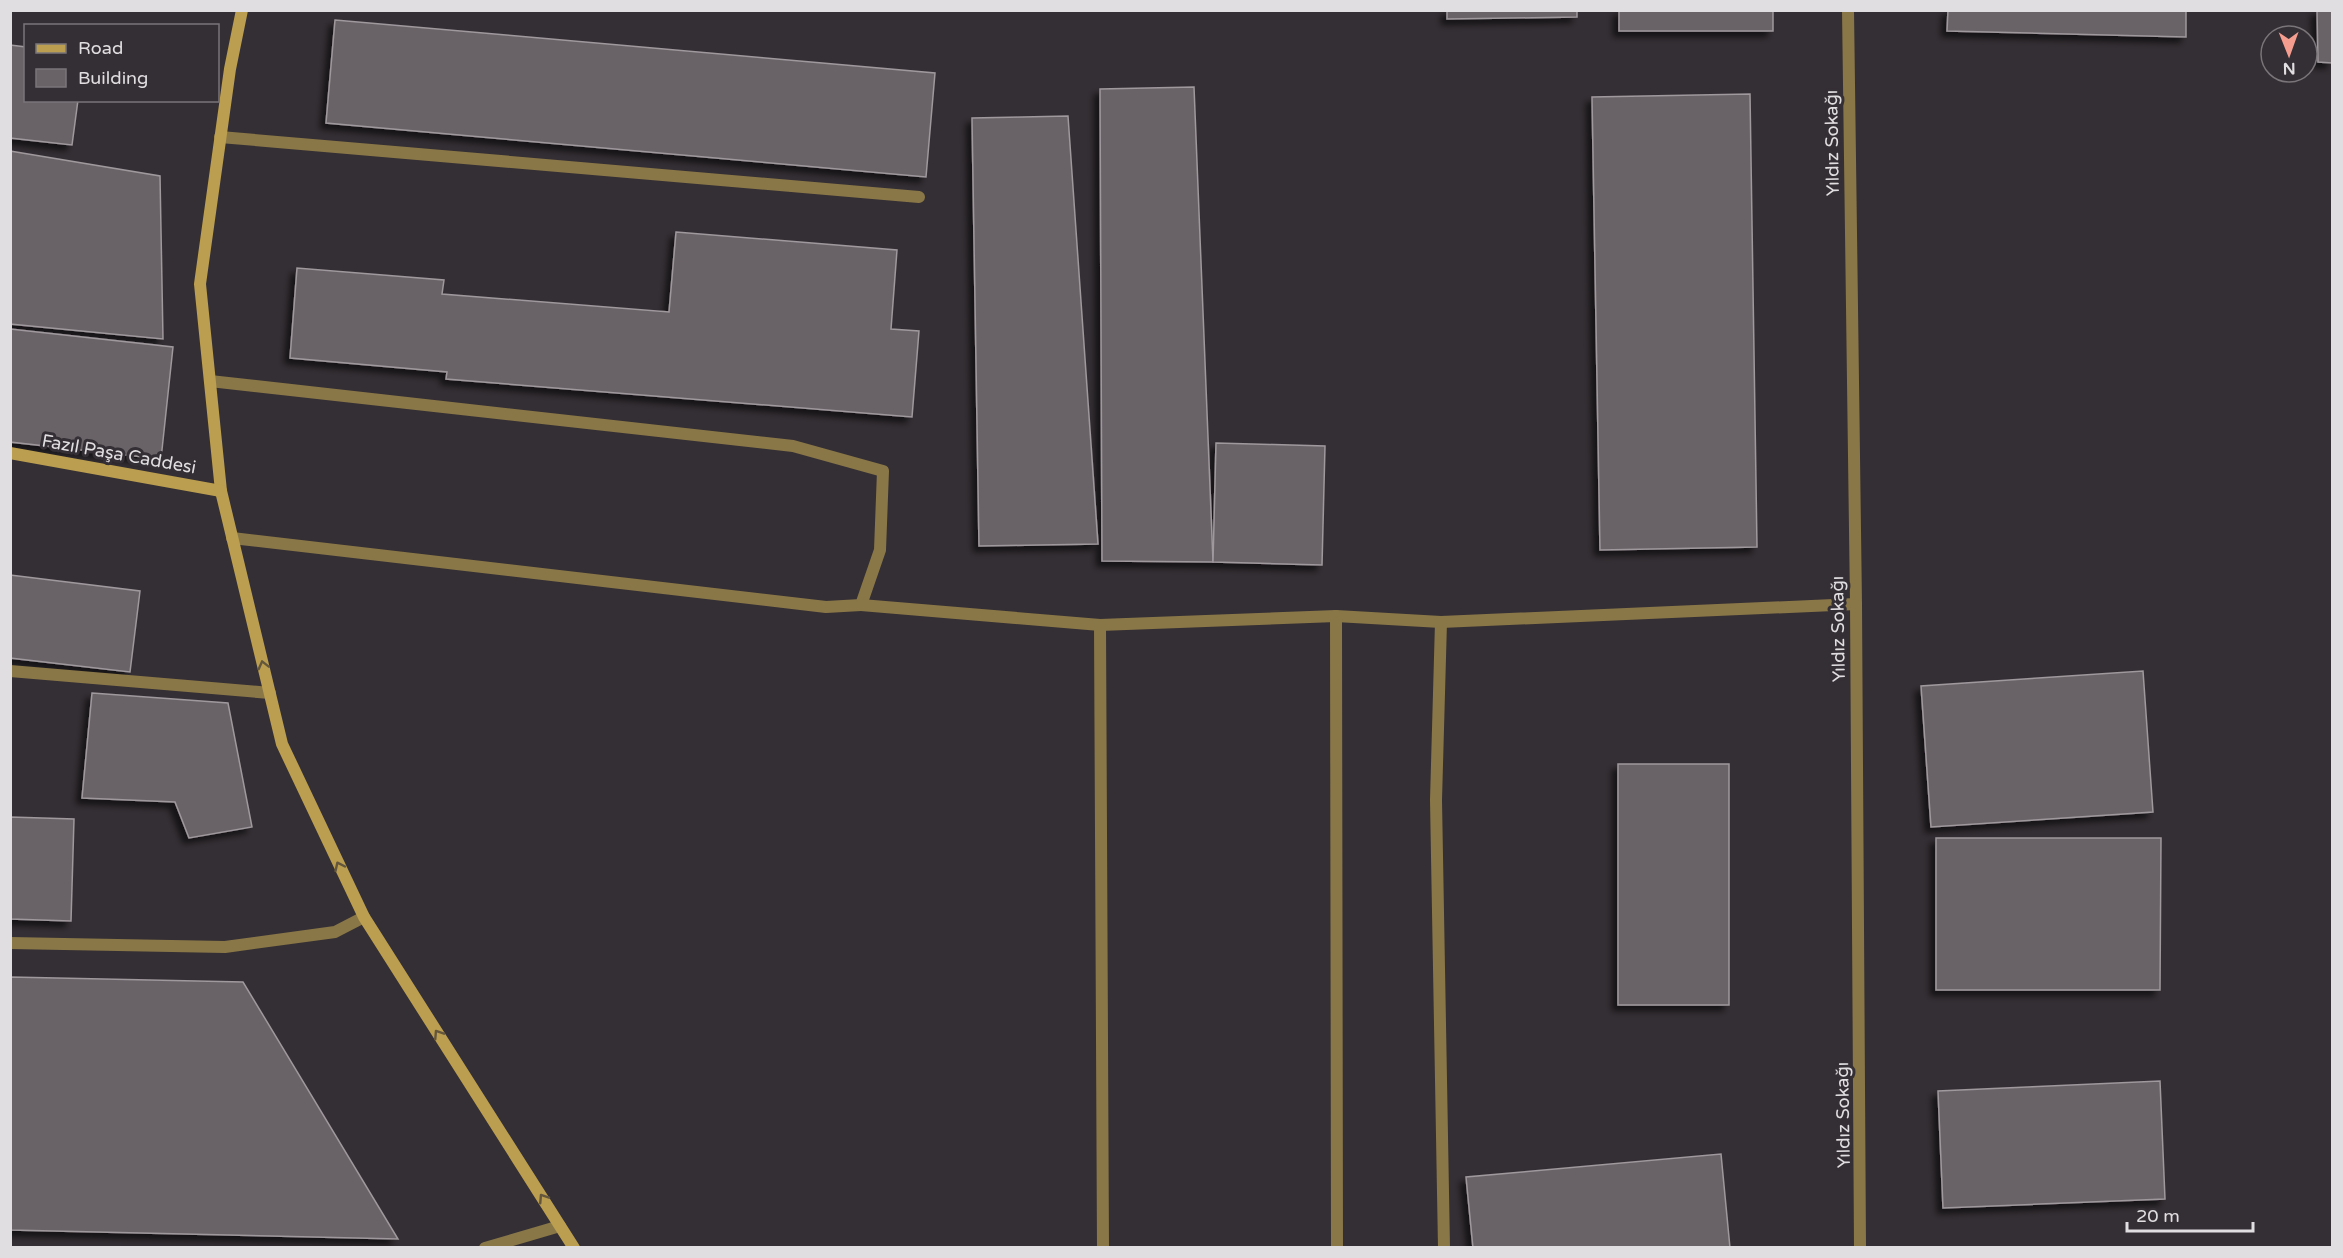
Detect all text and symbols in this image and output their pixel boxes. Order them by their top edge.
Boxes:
legend [24,24,219,102]
north arrow [2259,24,2319,84]
text: Road [78,37,123,59]
text: N [2283,58,2296,78]
text: Building [78,67,148,89]
street label: Yıldız Sokağı [1820,90,1844,196]
street label: Fazıl Paşa Caddesi [40,430,198,478]
street label: Yıldız Sokağı [1826,576,1850,682]
one-way arrow [257,660,270,670]
one-way arrow [335,861,347,872]
one-way arrow [434,1030,445,1041]
street label: Yıldız Sokağı [1831,1062,1855,1168]
one-way arrow [538,1194,550,1204]
scale bar [2127,1195,2253,1233]
text: 20 m [2136,1205,2180,1227]

